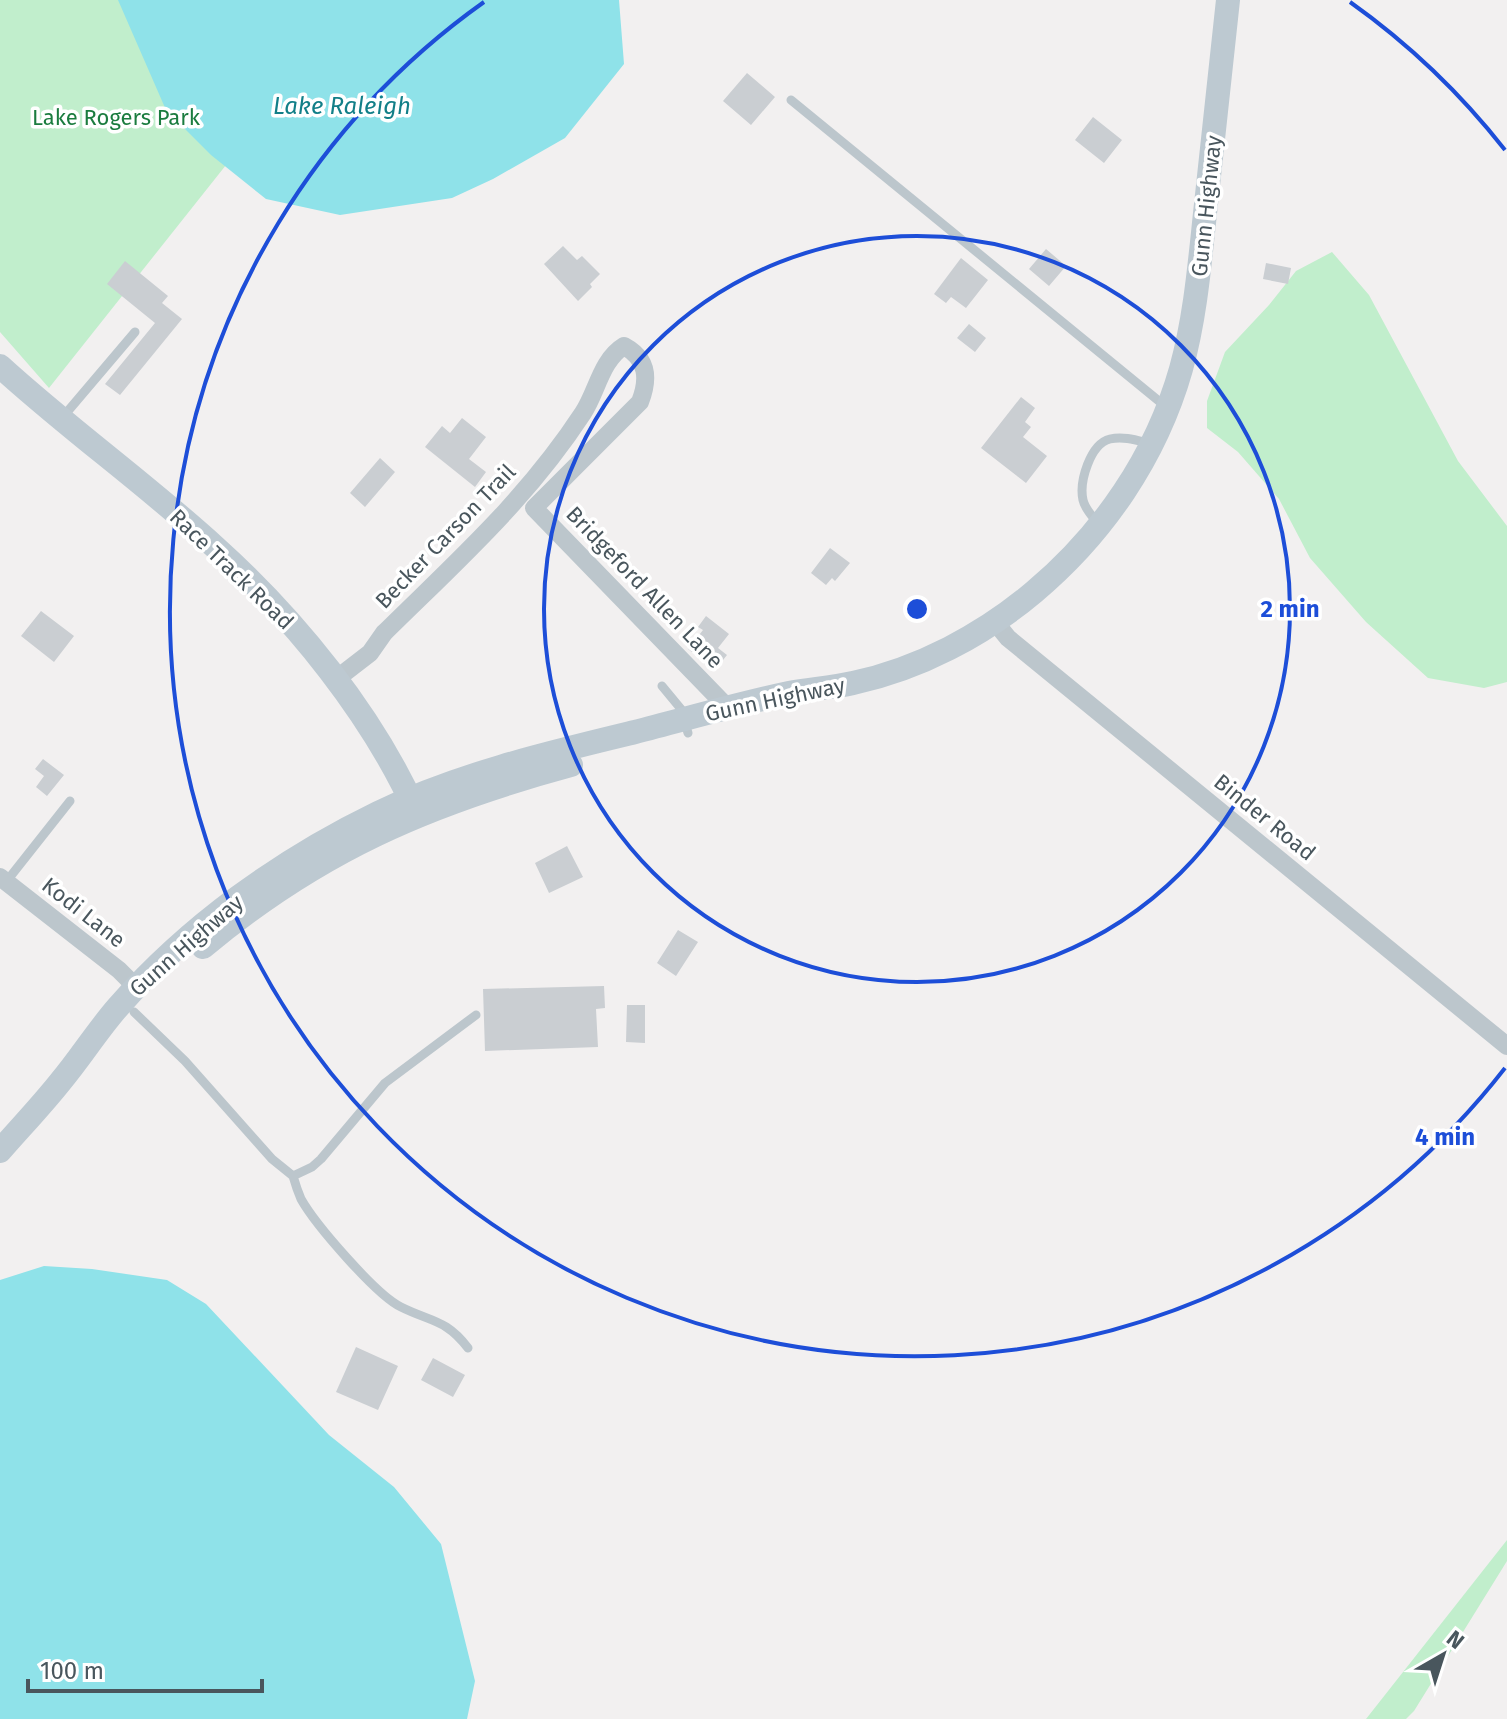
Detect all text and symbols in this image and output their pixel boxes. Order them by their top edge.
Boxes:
water label: Lake Raleigh [273,92,411,120]
park label: Lake Rogers Park [32,104,201,131]
street label: Gunn Highway [1186,134,1227,278]
street label: Becker Carson Trail [370,458,521,614]
street label: Bridgeford Allen Lane [560,501,729,674]
street label: Race Track Road [164,503,299,635]
centre of rings [903,595,931,623]
text: 2 min [1261,595,1320,623]
street label: Gunn Highway [703,672,847,727]
street label: Binder Road [1209,768,1321,866]
street label: Kodi Lane [37,872,131,953]
street label: Gunn Highway [124,889,249,1002]
text: 4 min [1415,1123,1475,1151]
north arrow [1403,1615,1483,1695]
text: N [1441,1625,1469,1655]
scale bar [28,1643,262,1693]
text: 100 m [40,1657,104,1685]

